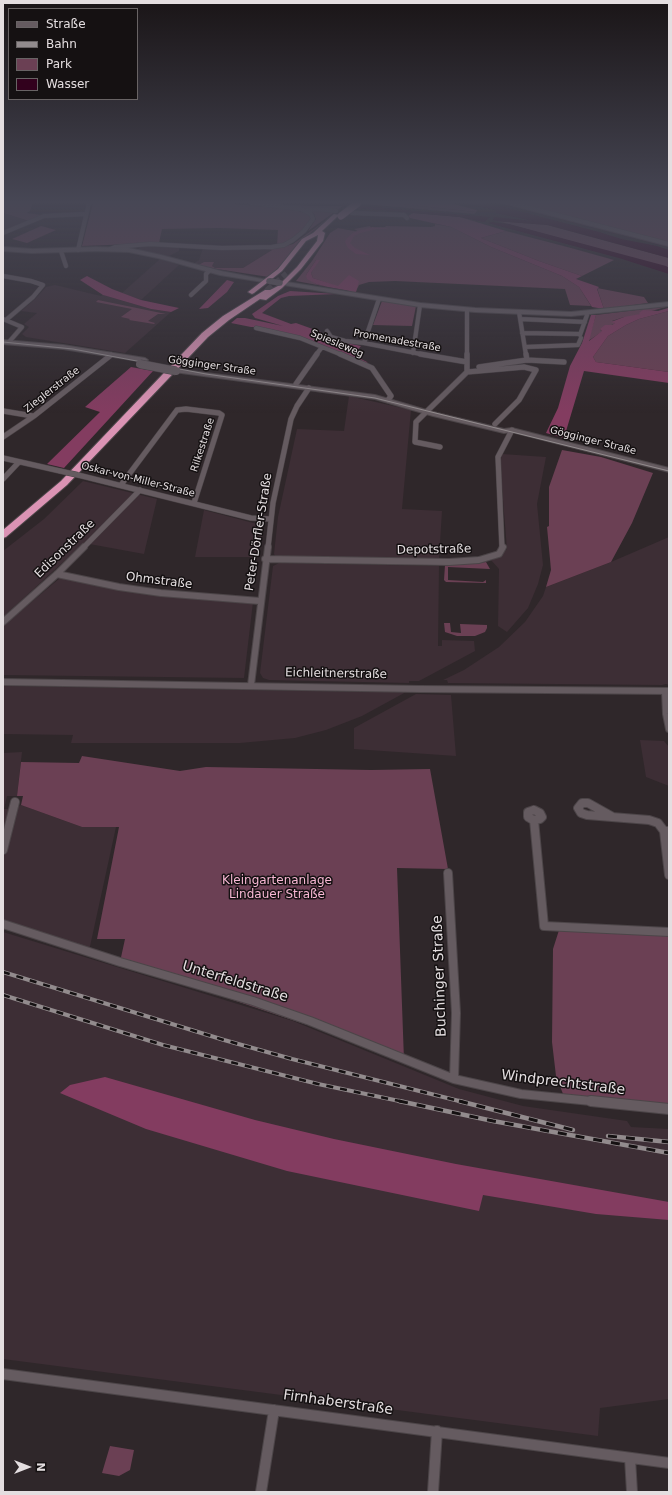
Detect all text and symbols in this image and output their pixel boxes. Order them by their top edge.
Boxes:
legend [8,8,138,100]
text: Straße [46,17,86,31]
text: Bahn [46,37,77,51]
text: Park [46,57,72,71]
text: Wasser [46,77,89,91]
street label: Spiesleweg [309,327,365,361]
street label: Promenadestraße [352,327,442,355]
street label: Gögginger Straße [167,354,257,378]
street label: Zieglerstraße [22,365,82,415]
street label: Rilkestraße [189,417,217,473]
street label: Gögginger Straße [549,424,637,458]
street label: Oskar-von-Miller-Straße [80,460,196,500]
street label: Peter-Dörfler-Straße [243,472,275,592]
street label: Edisonstraße [32,517,98,581]
street label: Depotstraße [397,542,471,558]
street label: Ohmstraße [125,570,193,592]
street label: Eichleitnerstraße [285,666,387,682]
park label: Kleingartenanlage Lindauer Straße [222,874,332,902]
street label: Buchinger Straße [429,915,451,1037]
street label: Unterfeldstraße [180,958,290,1006]
street label: Windprechtstraße [500,1067,626,1099]
street label: Firnhaberstraße [282,1387,394,1419]
north arrow [8,1447,48,1487]
text: N [34,1462,47,1472]

